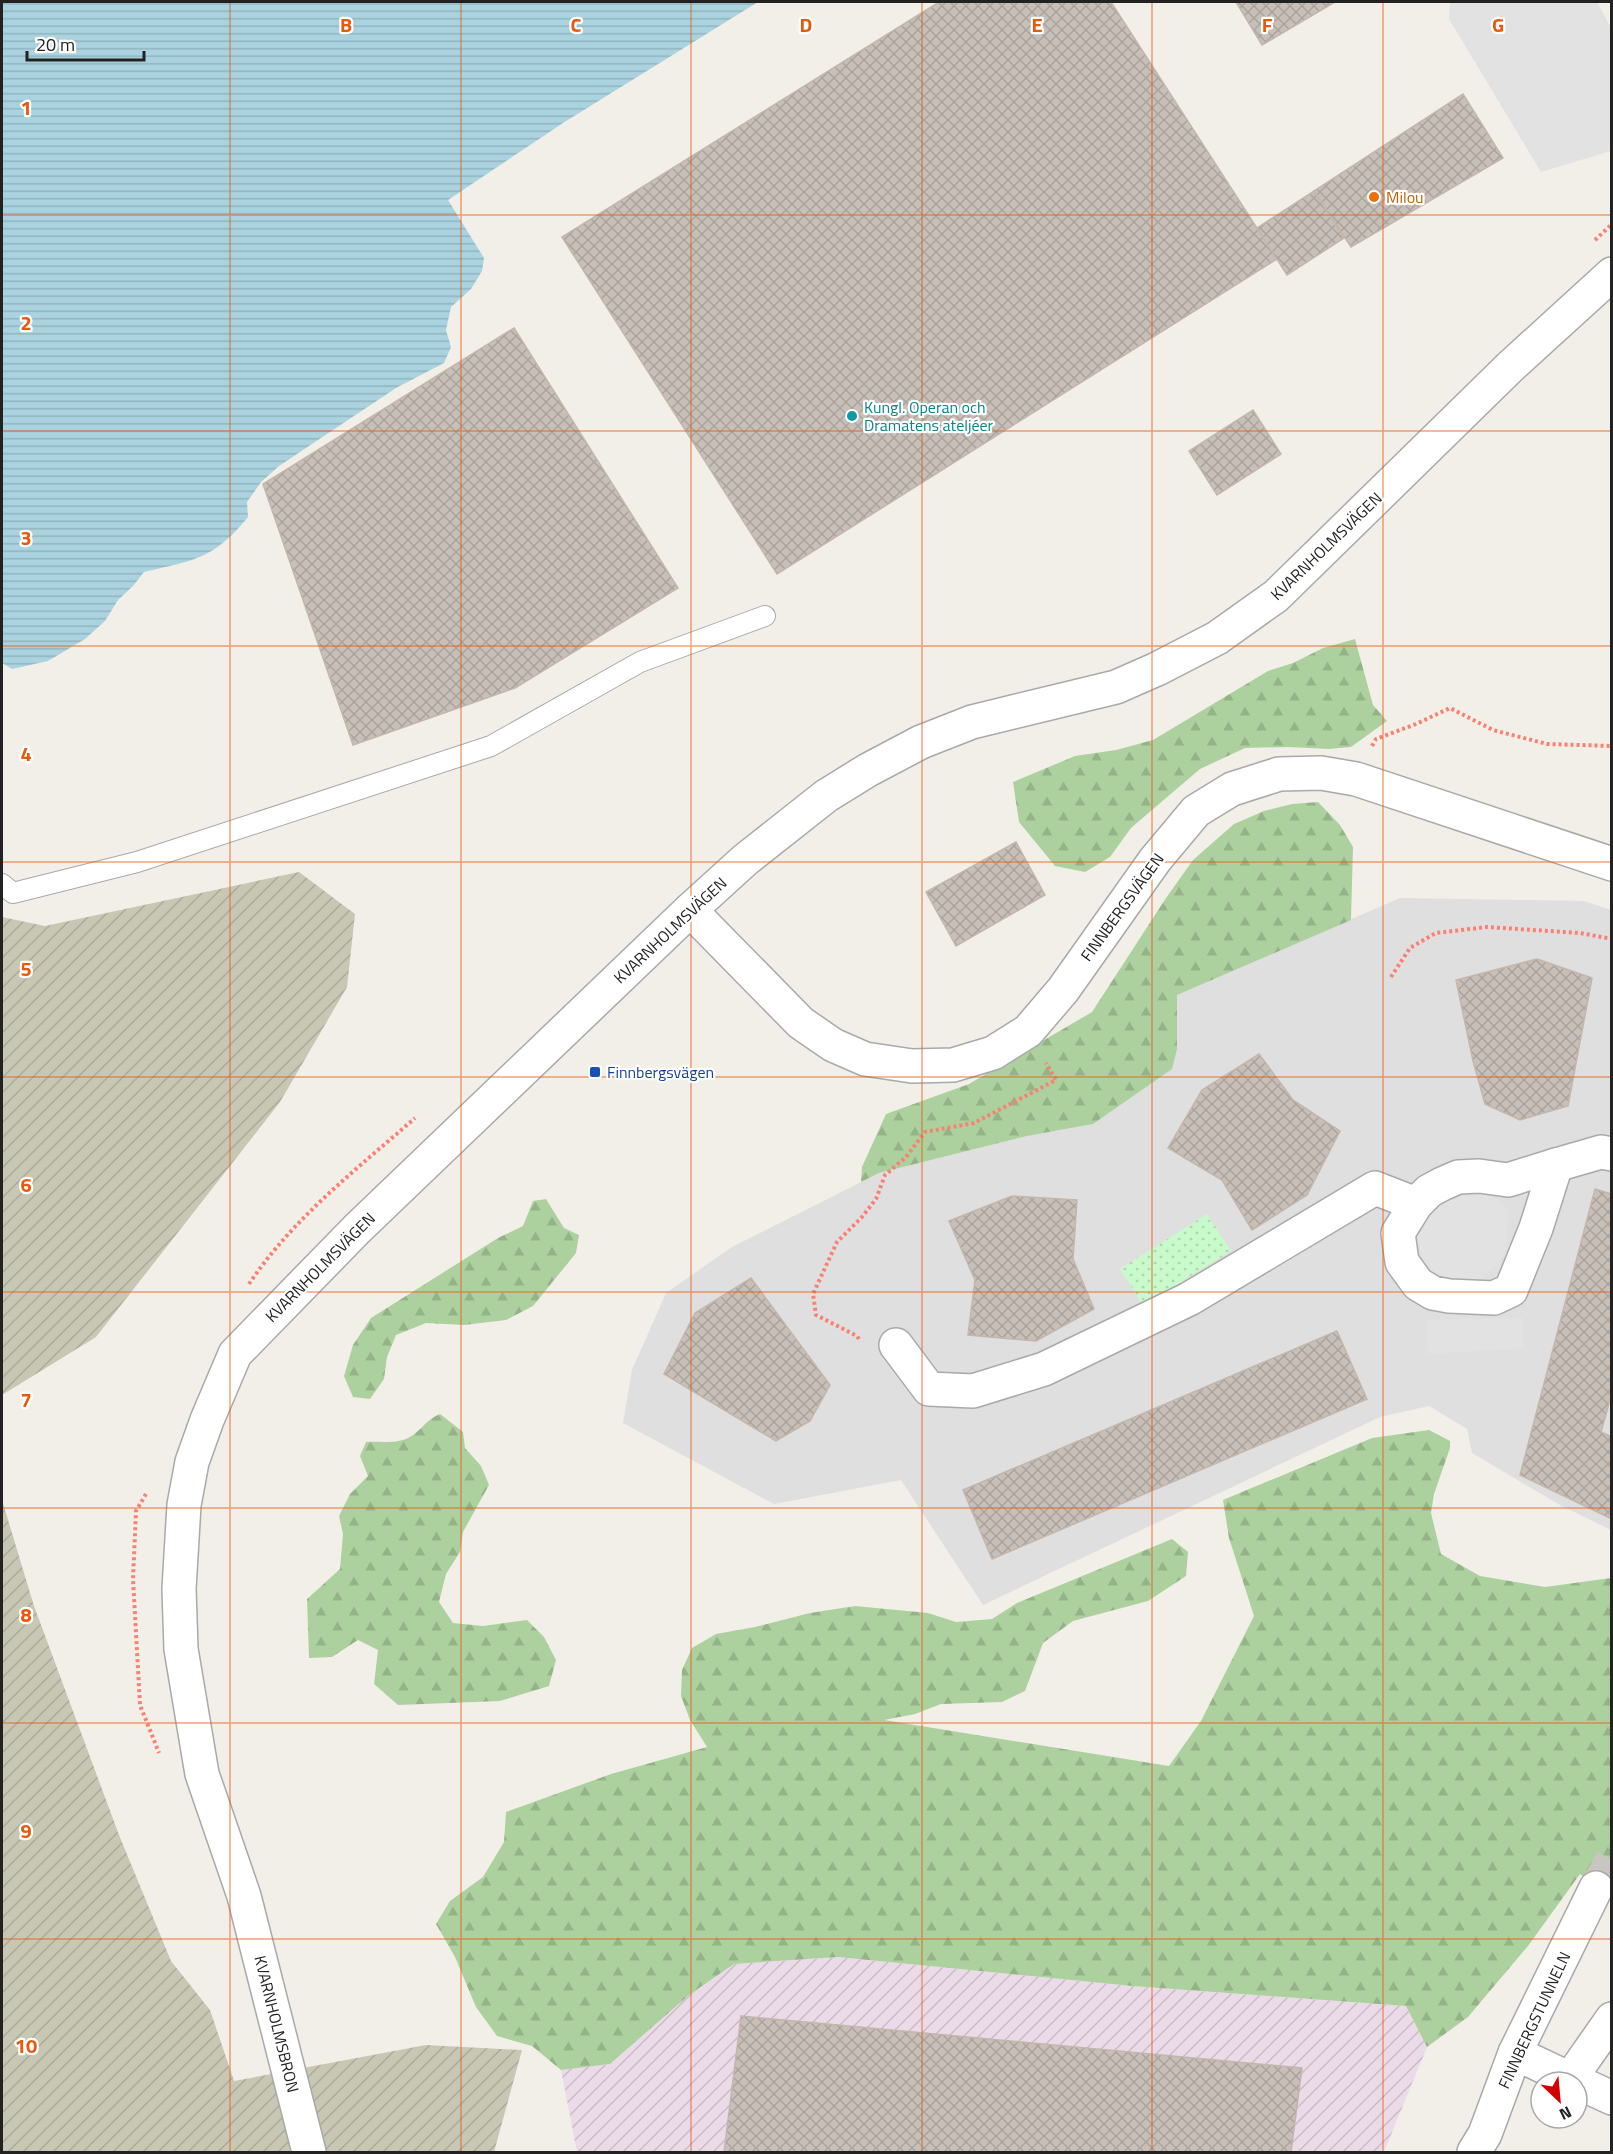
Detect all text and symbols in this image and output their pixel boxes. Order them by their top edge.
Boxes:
text: B [340,9,352,40]
text: C [571,9,582,40]
text: D [800,9,812,40]
text: E [1031,9,1043,40]
text: F [1262,9,1273,40]
text: G [1492,9,1504,40]
scale bar [27,24,144,62]
text: 20 m [36,31,75,58]
text: 1 [20,92,32,123]
place label: Milou [1386,185,1424,209]
marker: Milou [1367,190,1381,204]
text: 2 [20,307,32,338]
place label: Kungl. Operan och Dramatens ateljéer [864,395,994,437]
marker: Kungl. Operan och Dramatens ateljéer [845,409,859,423]
street label: KVARNHOLMSVÄGEN [1265,486,1387,606]
text: 3 [20,522,32,553]
text: 4 [20,738,32,769]
street label: FINNBERGSVÄGEN [1074,848,1170,966]
street label: KVARNHOLMSVÄGEN [608,871,732,989]
text: 5 [20,953,32,984]
place label: Finnbergsvägen [607,1060,714,1084]
marker: Finnbergsvägen [588,1065,602,1079]
text: 6 [20,1169,32,1200]
street label: KVARNHOLMSVÄGEN [260,1207,380,1327]
text: 7 [20,1384,32,1415]
text: 8 [20,1599,32,1630]
text: 9 [20,1815,32,1846]
street label: FINNBERGSTUNNELN [1492,1948,1576,2092]
street label: KVARNHOLMSBRON [248,1953,306,2095]
text: 10 [15,2030,37,2061]
north arrow [1529,2070,1589,2130]
text: N [1555,2100,1576,2127]

